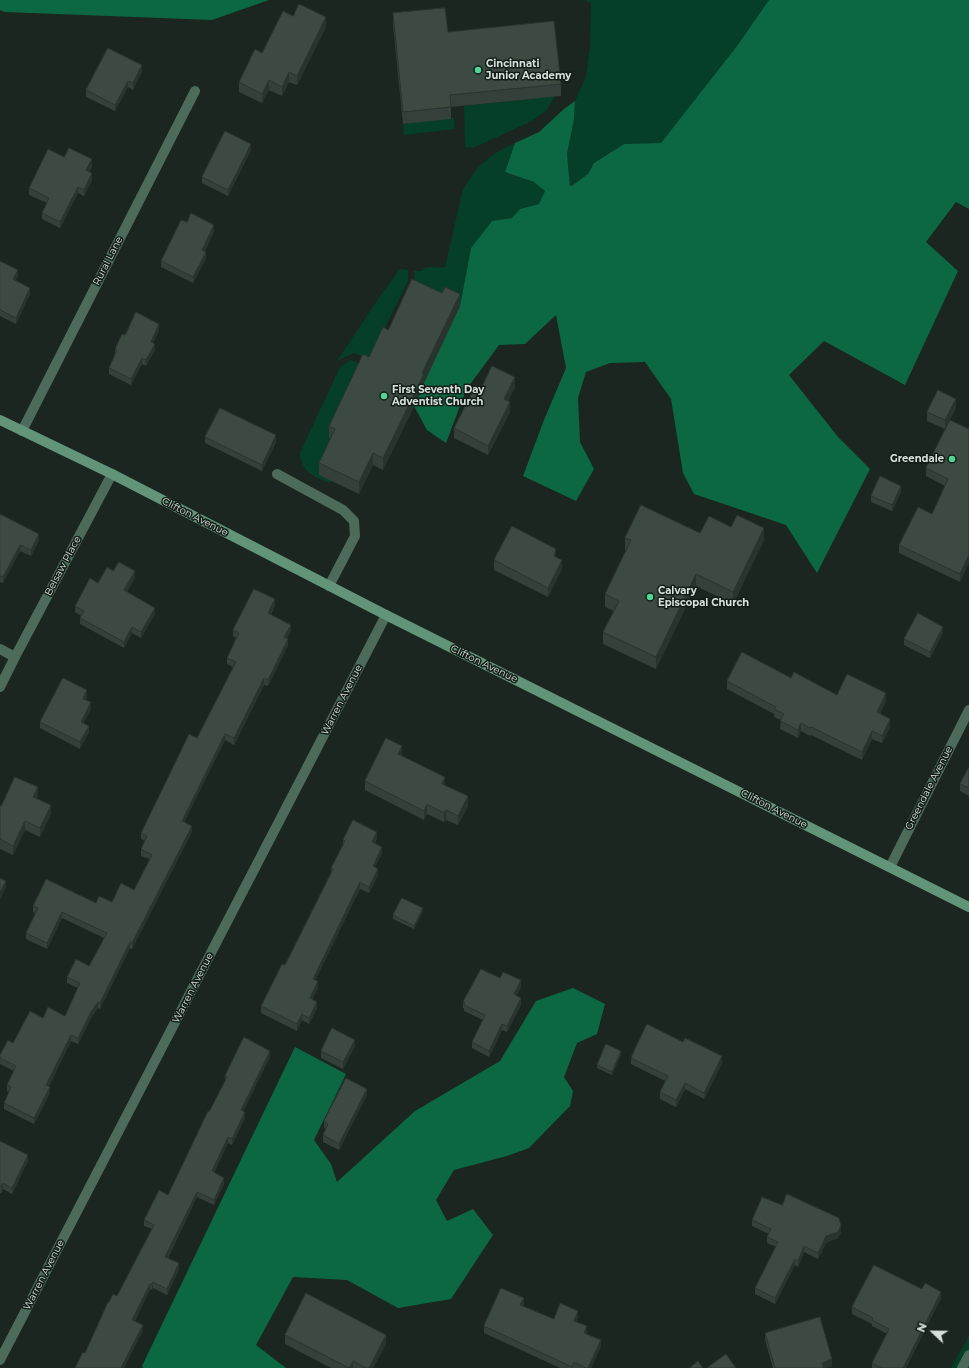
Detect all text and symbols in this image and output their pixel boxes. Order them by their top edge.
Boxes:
place label: Cincinnati Junior Academy [486,58,571,82]
marker: Cincinnati Junior Academy [473,65,483,75]
street label: Rural Lane [91,235,125,287]
place label: First Seventh Day Adventist Church [392,384,484,408]
marker: First Seventh Day Adventist Church [379,391,389,401]
place label: Greendale [890,453,944,465]
marker: Greendale [947,454,957,464]
street label: Clifton Avenue [160,495,230,539]
street label: Belsaw Place [42,534,84,598]
place label: Calvary Episcopal Church [658,585,749,608]
marker: Calvary Episcopal Church [645,592,655,602]
street label: Clifton Avenue [449,643,519,685]
street label: Warren Avenue [319,663,365,737]
street label: Greendale Avenue [903,744,955,832]
street label: Clifton Avenue [739,787,809,831]
street label: Warren Avenue [170,951,216,1025]
street label: Warren Avenue [21,1238,67,1312]
north arrow [913,1312,953,1352]
text: N [914,1321,930,1334]

